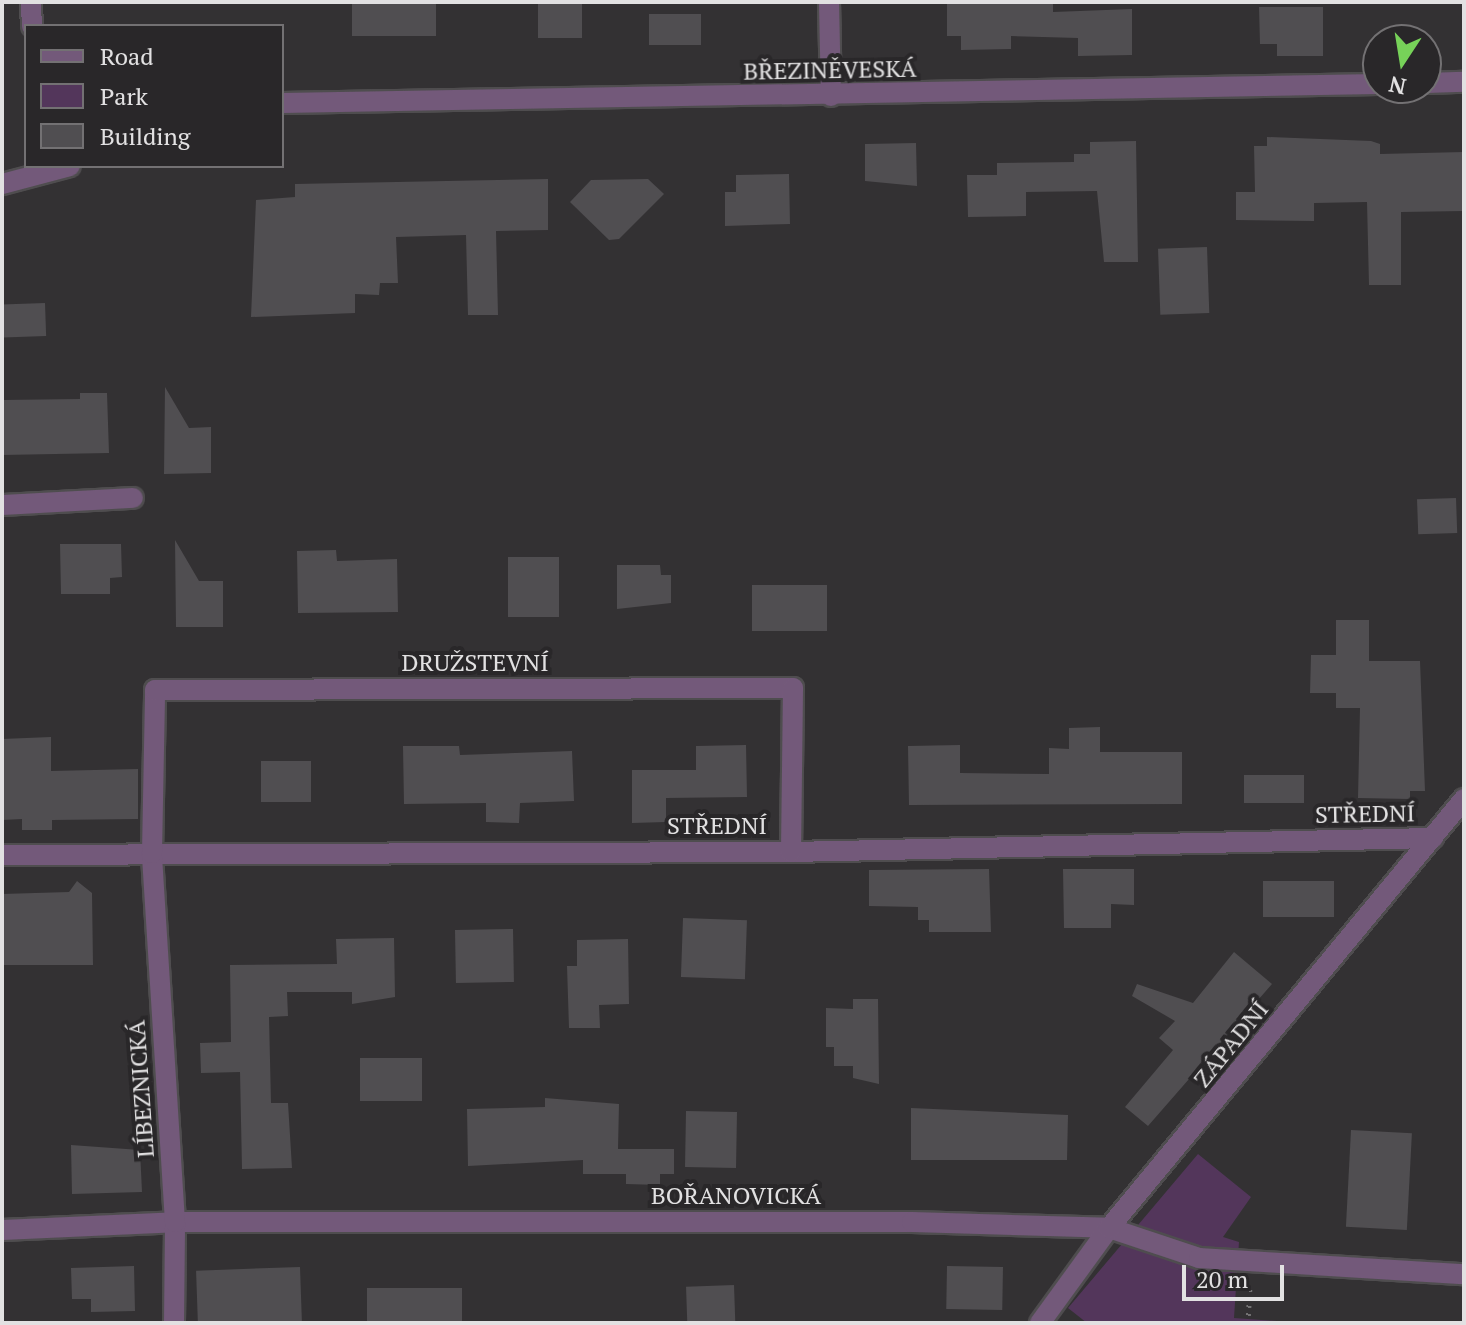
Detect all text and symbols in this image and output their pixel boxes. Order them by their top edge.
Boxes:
legend [24,24,284,168]
north arrow [1362,24,1442,104]
text: Road [100,40,154,72]
street label: BŘEZINĚVESKÁ [743,54,917,86]
text: N [1386,70,1408,102]
text: Park [100,80,148,112]
text: Building [100,120,190,152]
street label: DRUŽSTEVNÍ [401,649,549,677]
street label: STŘEDNÍ [1315,799,1415,829]
street label: STŘEDNÍ [667,812,767,840]
street label: ZÁPADNÍ [1188,995,1274,1093]
street label: LÍBEZNICKÁ [122,1019,160,1159]
street label: BOŘANOVICKÁ [651,1182,821,1210]
scale bar [1186,1249,1288,1299]
text: 20 m [1196,1263,1248,1295]

